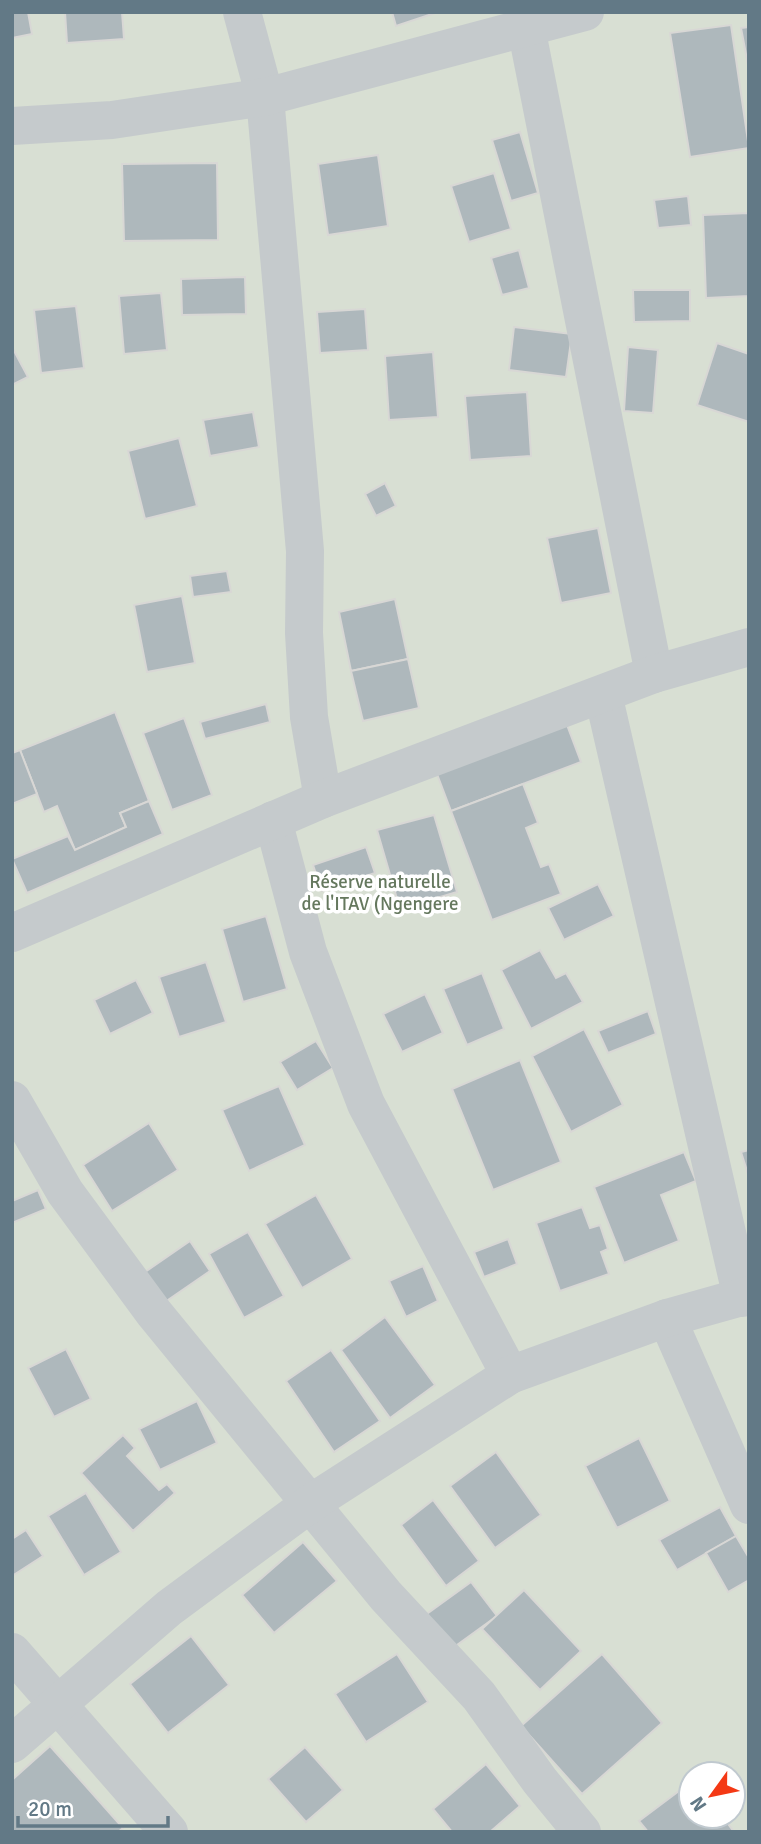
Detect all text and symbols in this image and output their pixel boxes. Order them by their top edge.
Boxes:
park label: Réserve naturelle de l'ITAV (Ngengere [302,870,458,916]
north arrow [677,1760,747,1830]
scale bar [18,1784,168,1828]
text: N [685,1792,712,1816]
text: 20 m [28,1796,72,1822]

